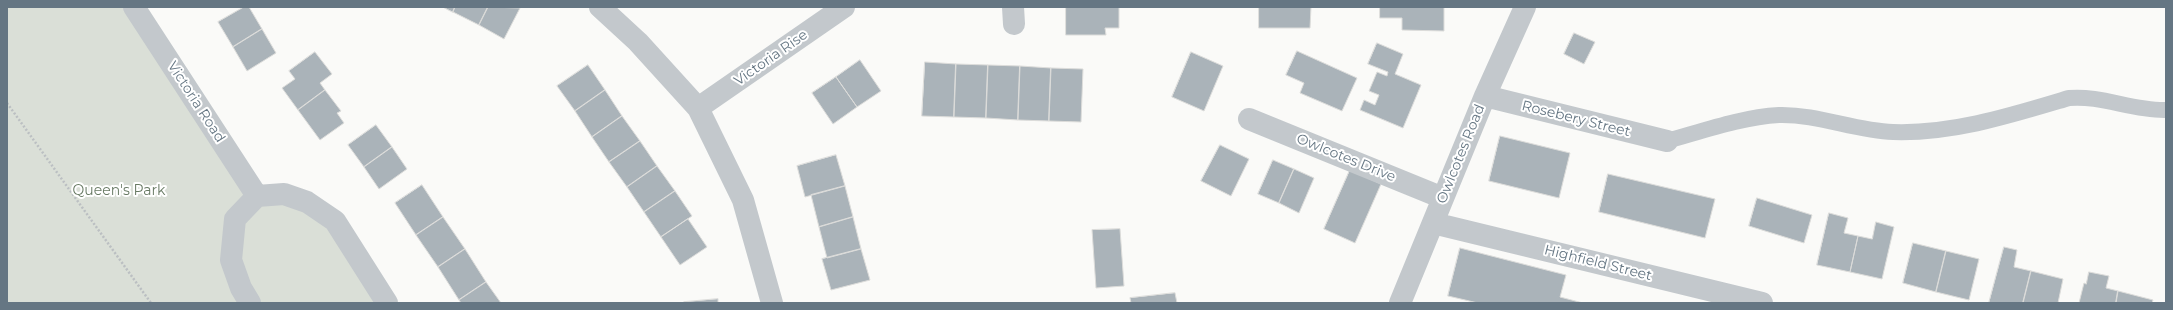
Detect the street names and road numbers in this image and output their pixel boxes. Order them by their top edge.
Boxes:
street label: Victoria Rise [731,27,811,89]
street label: Victoria Road [164,58,228,146]
street label: Rosebery Street [1520,97,1632,141]
street label: Owlcotes Road [1433,102,1489,206]
street label: Owlcotes Drive [1294,130,1398,186]
street label: Highfield Street [1542,241,1654,285]

